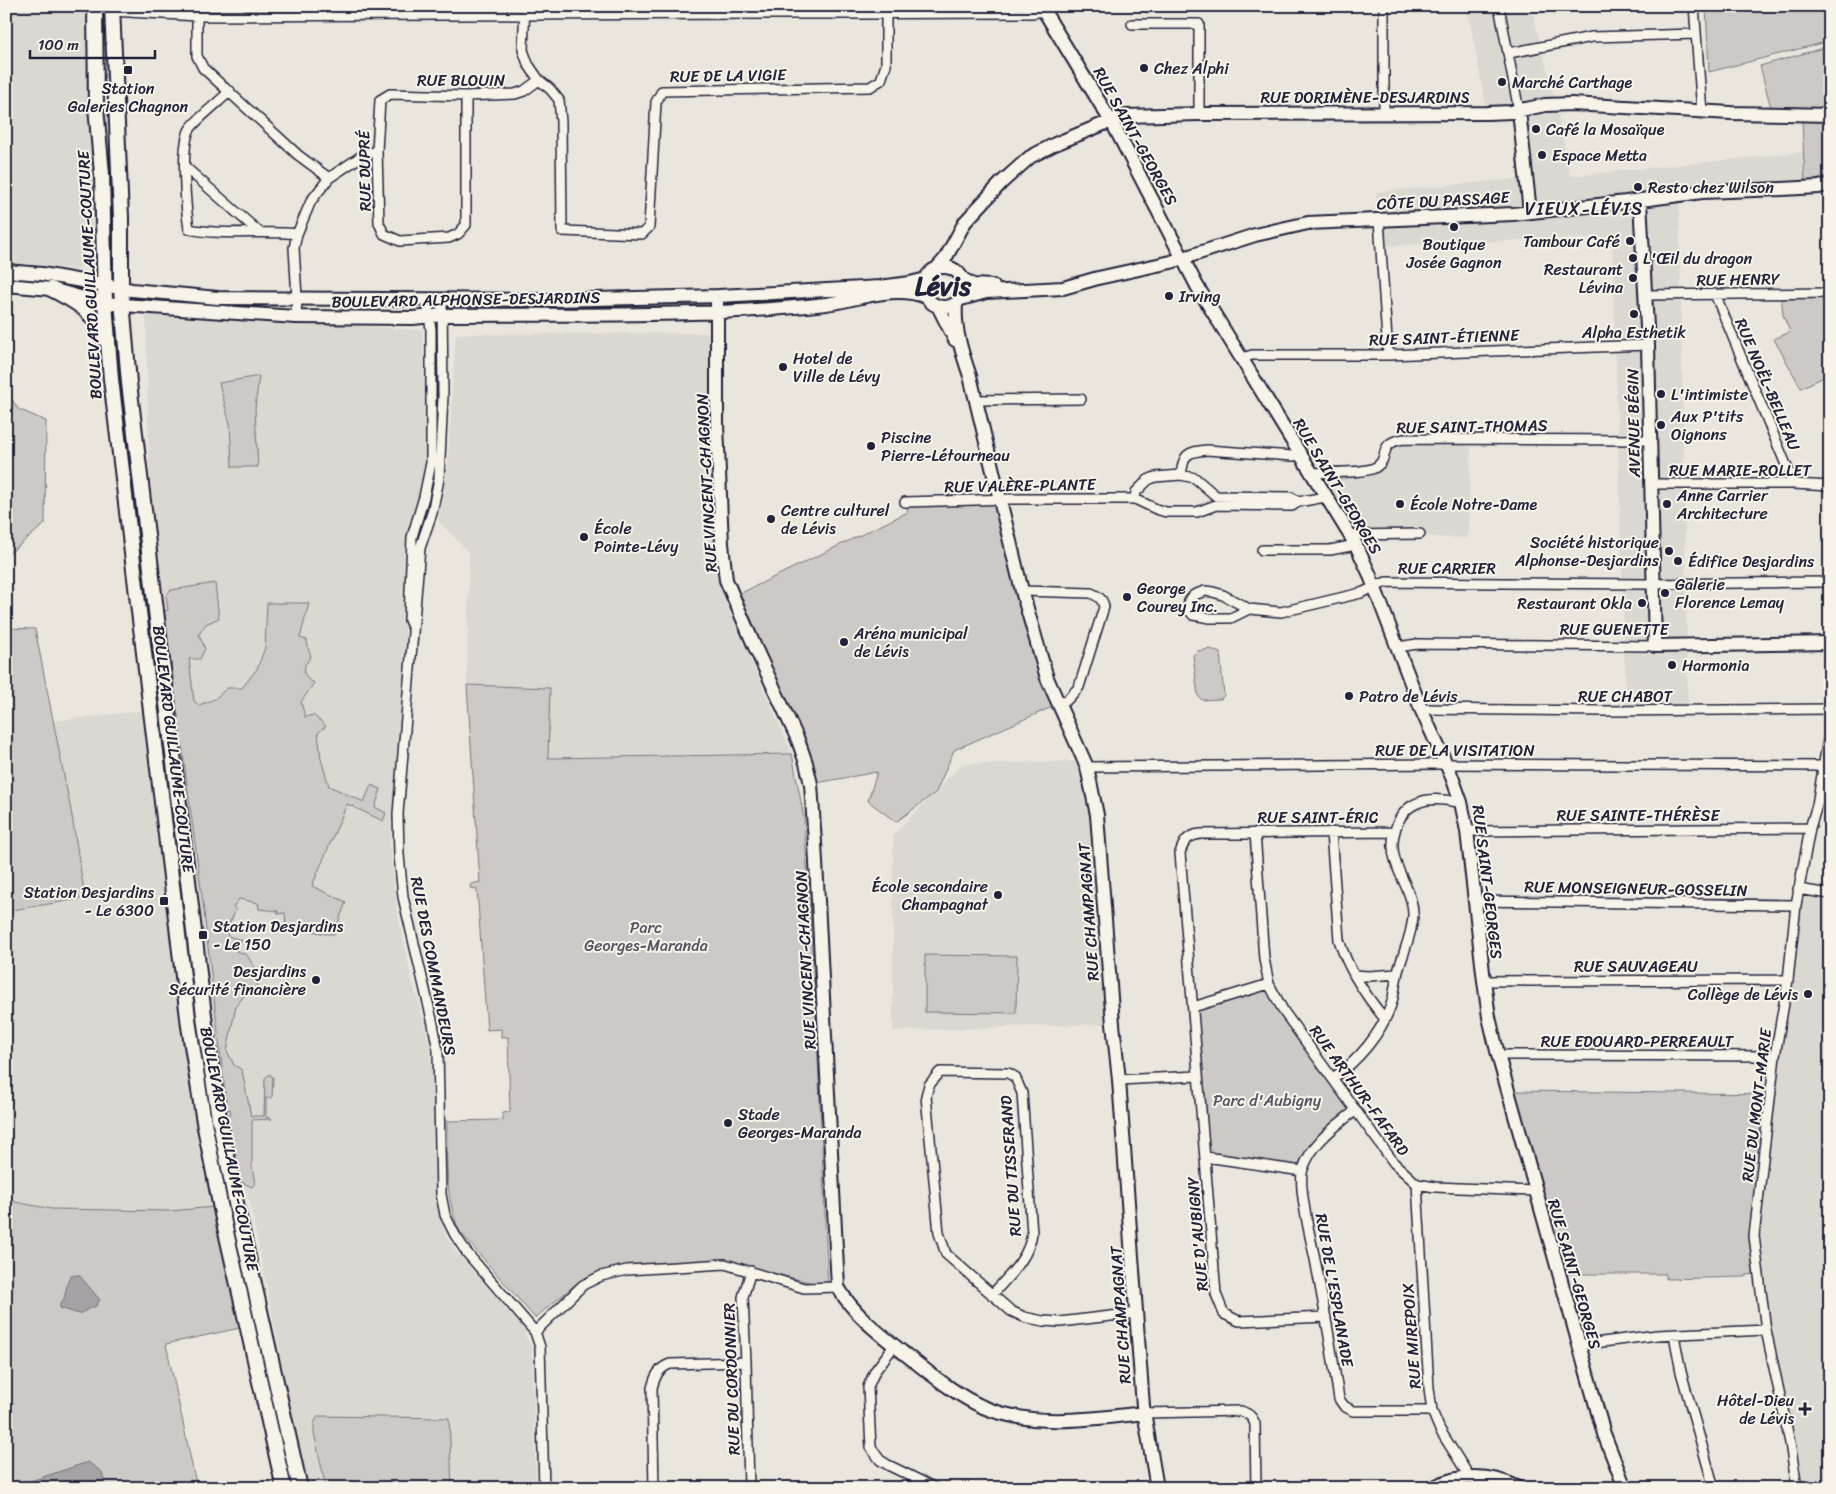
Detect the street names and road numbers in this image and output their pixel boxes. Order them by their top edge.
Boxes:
street label: RUE DE LA VIGIE [670,60,787,91]
street label: RUE SAINT-GEORGES [1085,61,1186,211]
street label: RUE BLOUIN [417,66,505,95]
street label: RUE DORIMÈNE-DESJARDINS [1261,83,1470,112]
street label: RUE DUPRÉ [349,129,380,212]
street label: BOULEVARD GUILLAUME-COUTURE [68,149,110,400]
street label: CÔTE DU PASSAGE [1376,182,1511,218]
street label: RUE HENRY [1696,264,1781,295]
street label: BOULEVARD ALPHONSE-DESJARDINS [331,283,601,316]
street label: RUE NOËL-BELLEAU [1727,313,1809,455]
street label: RUE SAINT-ÉTIENNE [1369,320,1521,355]
street label: AVENUE BÉGIN [1618,368,1649,479]
street label: RUE VINCENT-CHAGNON [687,392,726,573]
street label: RUE SAINT-THOMAS [1396,411,1548,442]
street label: RUE SAINT-GEORGES [1285,412,1390,560]
street label: RUE MARIE-ROLLET [1669,456,1812,485]
street label: RUE VALÈRE-PLANTE [944,470,1097,501]
street label: RUE CARRIER [1398,554,1496,583]
street label: RUE GUENETTE [1560,615,1669,644]
street label: BOULEVARD GUILLAUME-COUTURE [144,624,203,875]
street label: RUE CHABOT [1578,682,1674,711]
street label: RUE DE LA VISITATION [1375,736,1535,765]
street label: RUE SAINTE-THÉRÈSE [1557,801,1721,830]
street label: RUE SAINT-ÉRIC [1258,803,1379,832]
street label: RUE SAINT-GEORGES [1464,803,1511,961]
street label: RUE CHAMPAGNAT [1069,841,1108,982]
street label: RUE VINCENT-CHAGNON [786,869,825,1050]
street label: RUE MONSEIGNEUR-GOSSELIN [1524,872,1748,905]
street label: RUE DES COMMANDEURS [402,874,465,1058]
street label: RUE SAUVAGEAU [1574,952,1699,981]
street label: RUE ARTHUR-FAFARD [1302,1018,1418,1163]
street label: BOULEVARD GUILLAUME-COUTURE [192,1024,268,1275]
street label: RUE DU MONT-MARIE [1733,1026,1780,1183]
street label: RUE EDOUARD-PERREAULT [1541,1027,1734,1056]
street label: RUE DU TISSERAND [991,1094,1030,1237]
street label: RUE D'AUBIGNY [1178,1175,1217,1293]
street label: RUE SAINT-GEORGES [1539,1195,1610,1353]
street label: RUE DE L'ESPLANADE [1307,1211,1362,1370]
street label: RUE CHAMPAGNAT [1101,1244,1140,1385]
street label: RUE MIREPOIX [1393,1282,1430,1390]
street label: RUE DU CORDONNIER [714,1302,749,1456]

